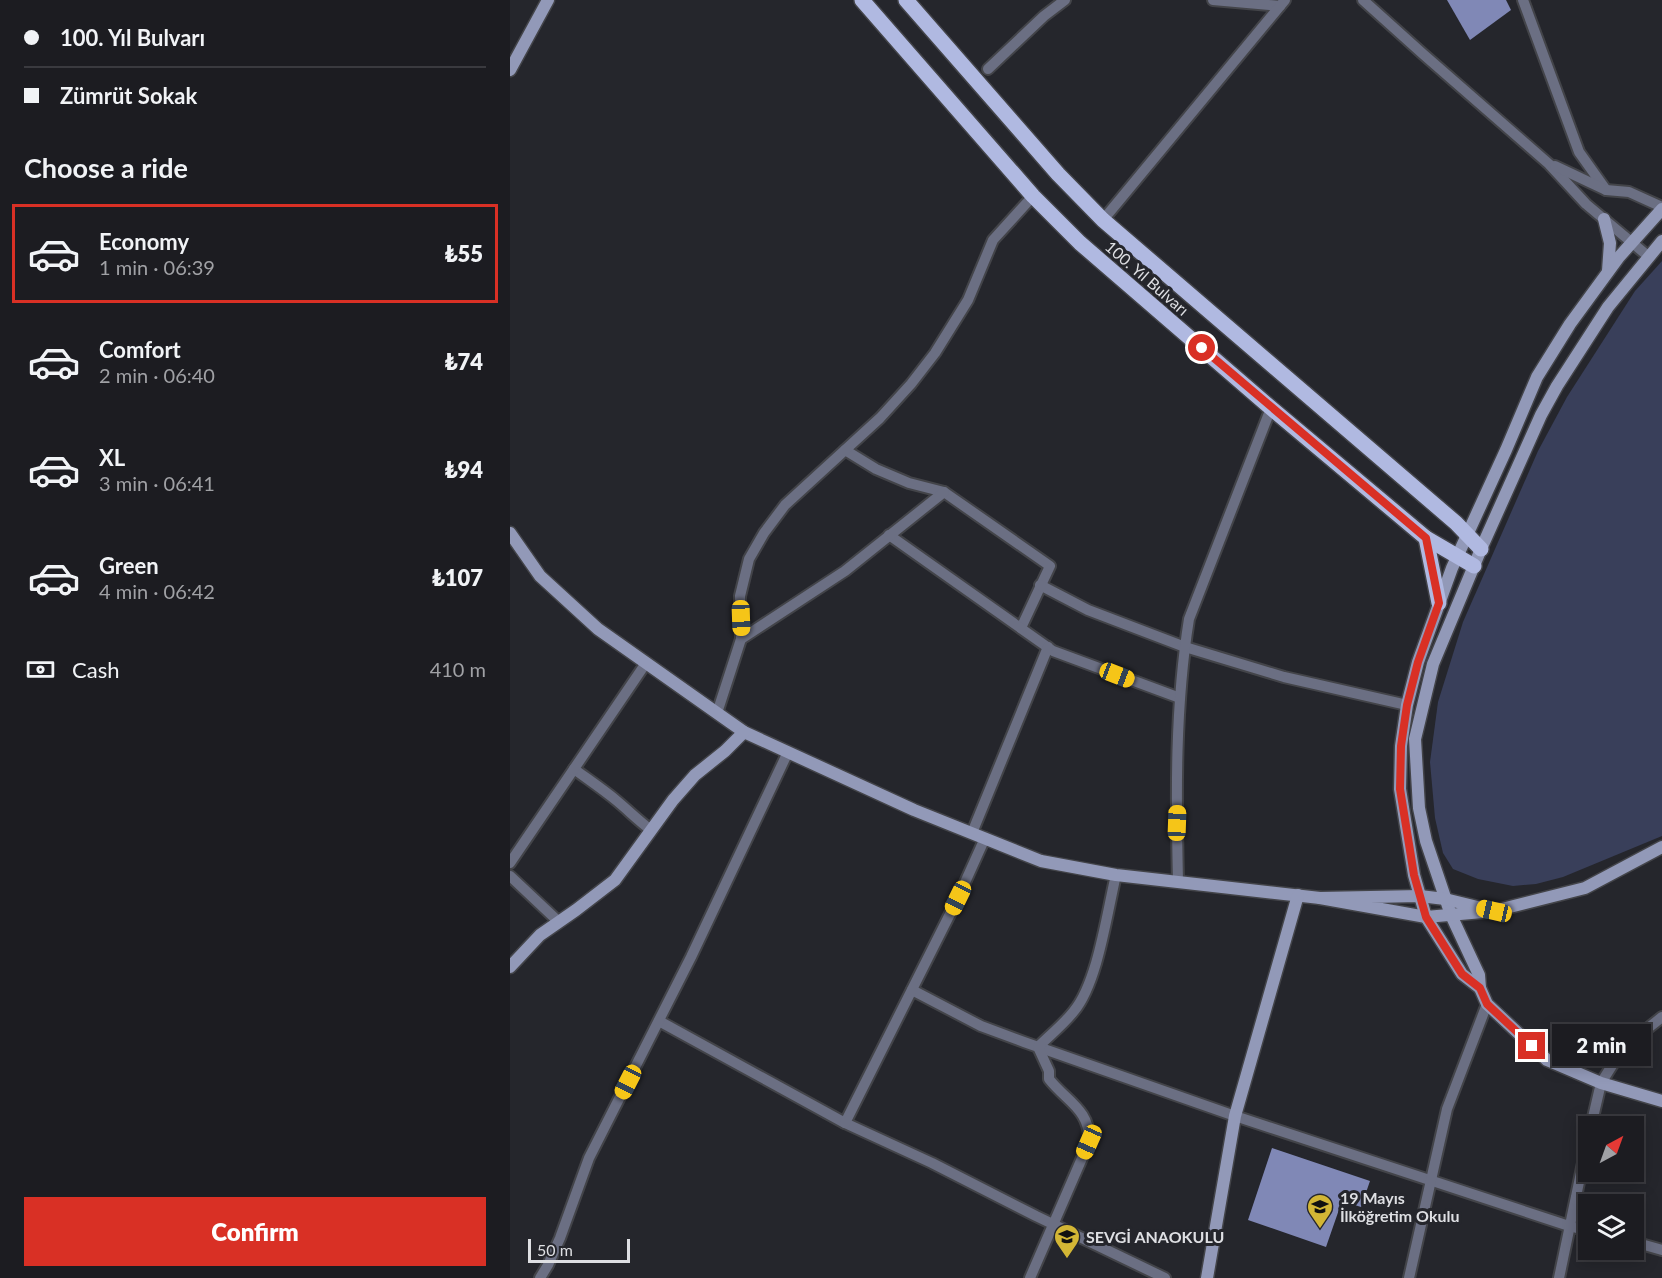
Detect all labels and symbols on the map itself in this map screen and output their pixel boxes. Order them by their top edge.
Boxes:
street label: 100. Yıl Bulvarı [1102,236,1193,319]
route start [1188,334,1215,361]
car [731,600,751,636]
car [1097,660,1137,690]
car [1167,805,1187,841]
car [942,878,974,918]
car [1474,898,1514,924]
callout: 2 min [1553,1025,1652,1067]
route end [1518,1032,1545,1059]
car [612,1062,644,1102]
north arrow [1578,1116,1644,1182]
car [1073,1122,1105,1162]
place label: 19 Mayıs İlköğretim Okulu [1340,1188,1459,1225]
school or university icon: 19 Mayıs İlköğretim Okulu [1305,1192,1335,1230]
school or university icon: SEVGİ ANAOKULU [1052,1222,1082,1260]
place label: SEVGİ ANAOKULU [1086,1227,1224,1246]
scale bar [528,1236,630,1264]

